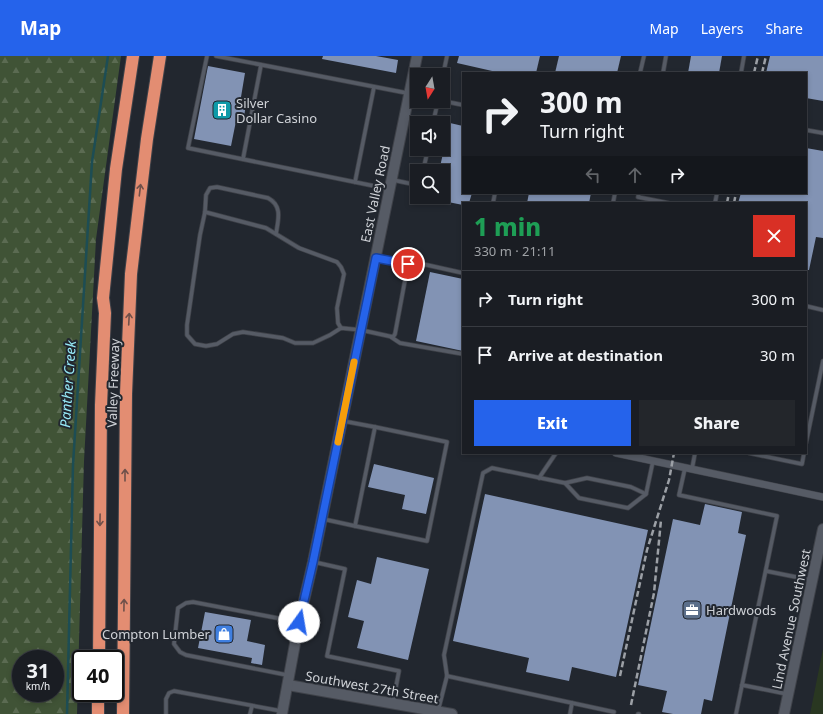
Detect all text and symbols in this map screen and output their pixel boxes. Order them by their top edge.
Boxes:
text: Map [20,15,61,41]
text: Map [650,19,679,38]
text: Layers [701,19,743,38]
text: Share [765,19,803,38]
north arrow [410,68,450,108]
map controls [410,68,450,204]
text: 300 m [540,83,623,121]
icon: right [474,88,526,140]
place label: Silver Dollar Casino [236,94,317,127]
building icon: Silver Dollar Casino [211,99,233,121]
button: sound [410,116,450,156]
text: Turn right [540,119,624,143]
street label: East Valley Road [356,144,394,244]
button: search [410,164,450,204]
icon: left [582,164,604,186]
icon: ahead [624,164,646,186]
icon: right [666,164,688,186]
one-way arrow [136,184,144,197]
text: 1 min [474,210,541,243]
button: close [753,215,795,257]
text: 330 m · 21:11 [474,242,555,260]
pin [391,247,425,281]
icon: arrive [397,253,419,275]
icon: right [474,288,496,310]
text: Turn right [508,289,583,309]
text: 300 m [751,289,795,309]
one-way arrow [125,313,133,326]
street label: Valley Freeway [102,338,124,428]
water label: Panther Creek [55,339,80,428]
icon: arrive [474,344,496,366]
text: Arrive at destination [508,345,663,365]
text: 30 m [760,345,795,365]
button: Exit [474,400,631,446]
button: Share [639,400,795,446]
one-way arrow [121,469,129,482]
one-way arrow [96,513,104,526]
street label: Lind Avenue Southwest [767,547,815,691]
one-way arrow [120,599,128,612]
office icon: Hardwoods [681,599,703,621]
position arrow [278,601,320,643]
place label: Hardwoods [706,601,776,619]
shop icon: Compton Lumber [213,623,235,645]
place label: Compton Lumber [102,625,211,643]
speed limit sign: 40 [72,650,124,702]
text: 31 [27,657,49,684]
street label: Southwest 27th Street [304,666,440,708]
text: km/h [26,679,50,693]

